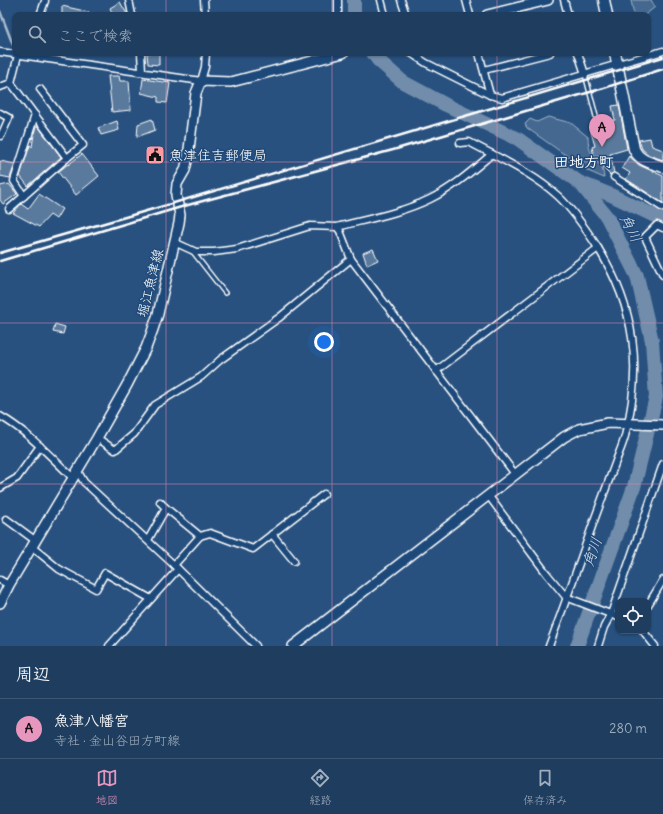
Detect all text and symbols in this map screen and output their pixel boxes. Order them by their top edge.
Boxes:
search box [12,12,651,56]
icon: search [26,23,48,45]
text: ここで検索 [58,26,133,45]
pin: A [589,114,615,147]
public building icon: 魚津住吉郵便局 [144,144,166,166]
place label: 魚津住吉郵便局 [169,146,267,164]
district label: 田地方町 [554,152,614,171]
water label: 角川 [616,210,646,246]
street label: 堀江魚津線 [133,247,167,319]
your location [314,332,334,352]
water label: 角川 [578,535,606,569]
map controls [615,598,651,634]
button: locate [615,598,651,634]
text: 周辺 [16,663,50,685]
text: 魚津八幡宮 [54,711,129,730]
text: A [25,720,33,737]
text: 280 m [609,720,647,737]
text: 寺社 · 金山谷田方町線 [54,732,180,749]
tab: 地図 [96,767,118,807]
tab: 経路 [309,767,331,807]
tab: 保存済み [523,767,567,807]

